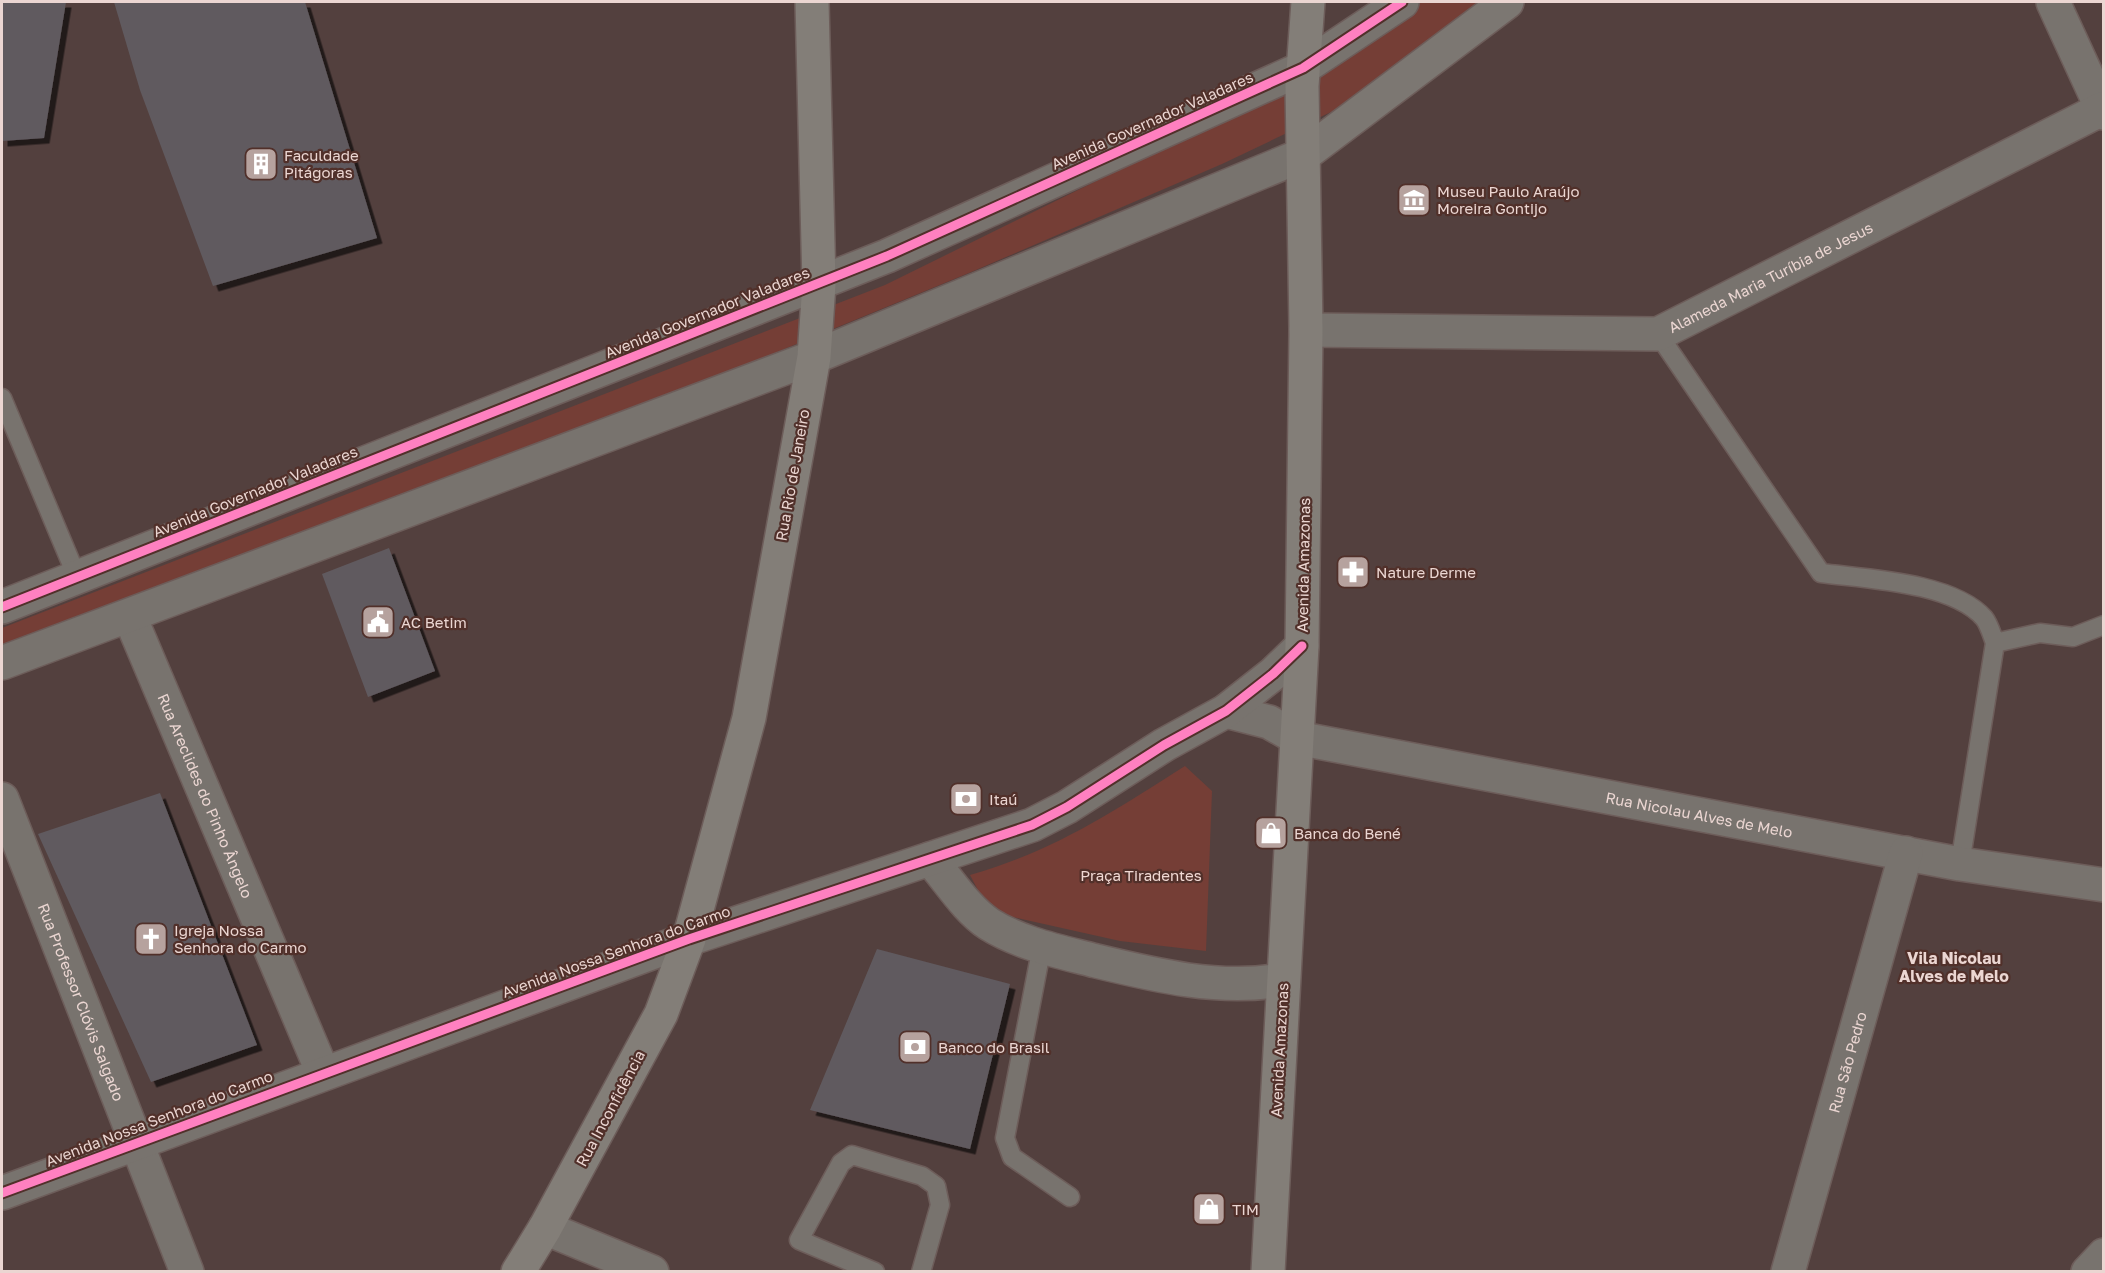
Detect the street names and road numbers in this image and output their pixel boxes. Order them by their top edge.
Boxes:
street label: Avenida Governador Valadares [1048,67,1256,173]
street label: Alameda Maria Turíbia de Jesus [1665,218,1876,336]
street label: Avenida Governador Valadares [602,263,812,361]
street label: Rua Rio de Janeiro [772,408,812,542]
street label: Avenida Governador Valadares [150,442,360,540]
street label: Avenida Amazonas [1293,497,1313,633]
street label: Rua Areclides do Pinho Ângelo [154,691,257,901]
street label: Rua Nicolau Alves de Melo [1604,788,1794,841]
street label: Rua Professor Clóvis Salgado [35,901,128,1103]
street label: Avenida Nossa Senhora do Carmo [499,901,733,1001]
street label: Avenida Amazonas [1266,982,1292,1118]
street label: Rua São Pedro [1824,1009,1870,1115]
street label: Rua Inconfidência [572,1047,648,1169]
street label: Avenida Nossa Senhora do Carmo [43,1066,275,1170]

